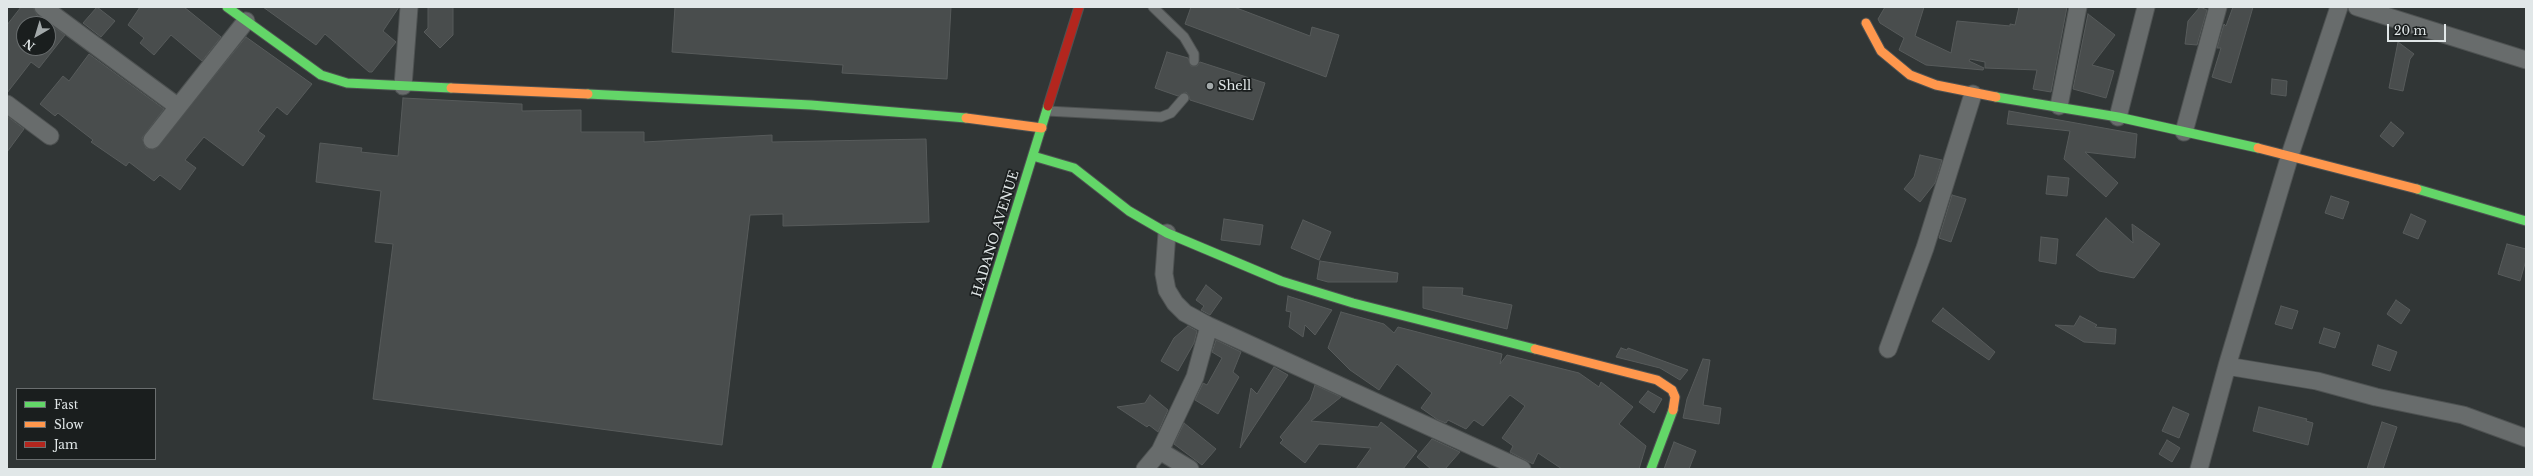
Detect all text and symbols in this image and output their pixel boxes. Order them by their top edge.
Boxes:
north arrow [16,16,56,56]
scale bar [2389,16,2448,42]
text: 20 m [2394,23,2426,38]
text: N [21,36,38,53]
place label: Shell [1218,78,1251,94]
marker: Shell [1205,81,1215,91]
street label: HADANO AVENUE [969,169,1023,299]
legend [16,388,156,460]
text: Fast [54,397,78,412]
text: Slow [54,417,83,432]
text: Jam [54,437,78,452]

